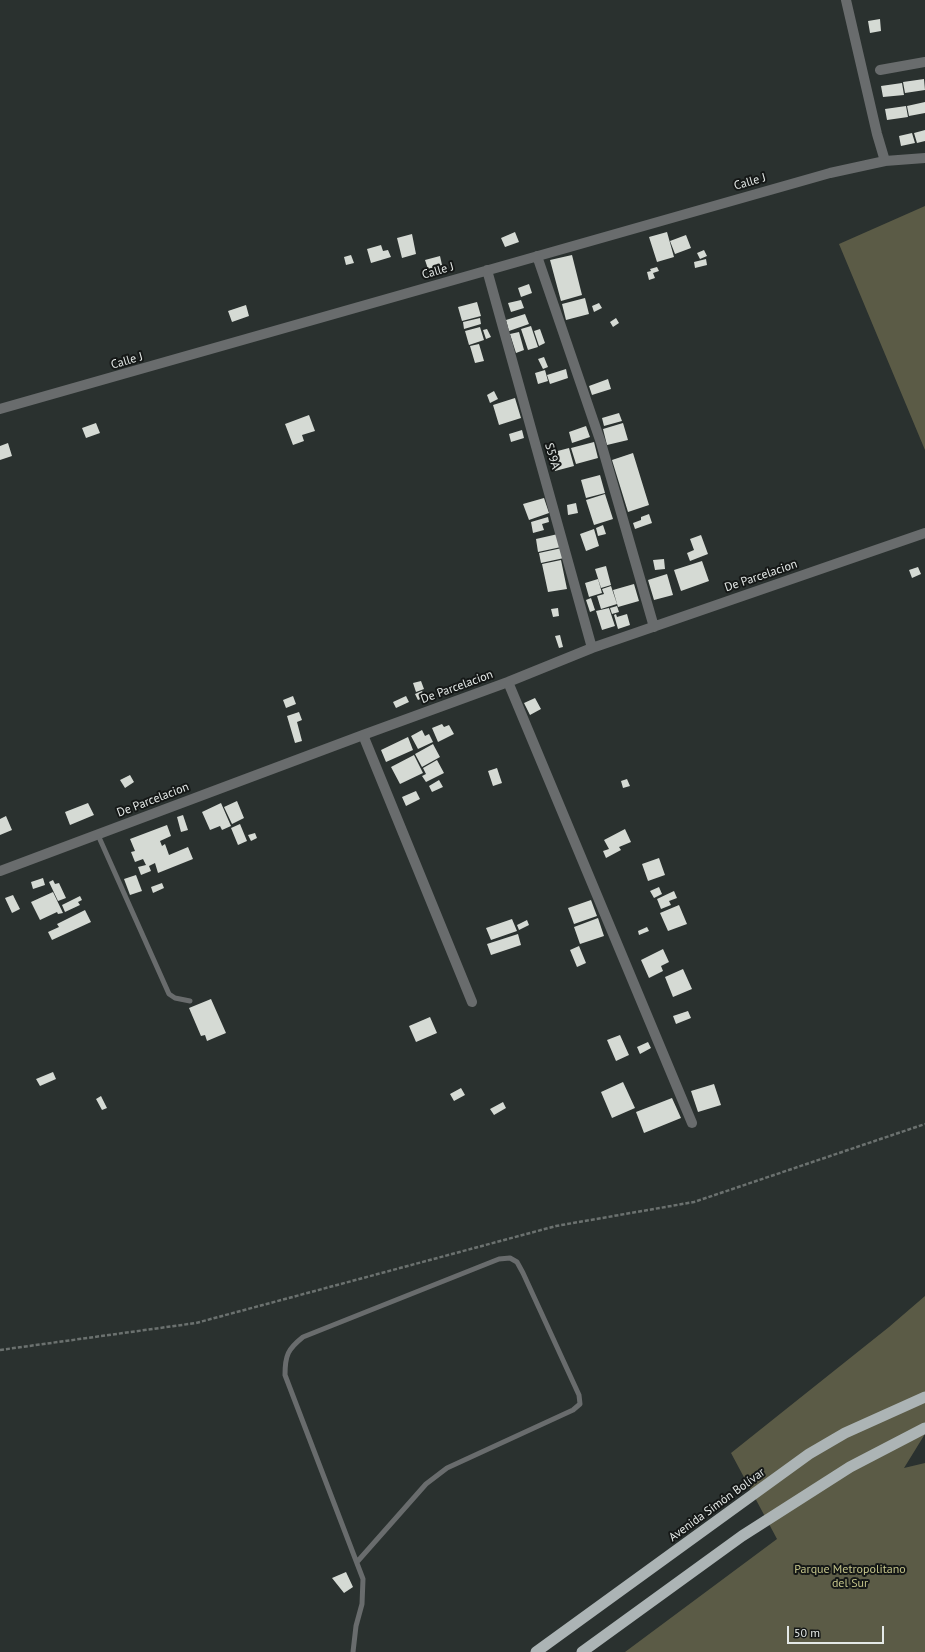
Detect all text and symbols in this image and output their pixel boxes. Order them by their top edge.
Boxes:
street label: Calle J [732,171,768,193]
street label: Calle J [420,260,456,282]
street label: Calle J [109,350,145,372]
street label: S59A [541,441,563,471]
street label: De Parcelacion [723,557,799,595]
street label: De Parcelacion [419,667,495,707]
street label: De Parcelacion [115,780,191,820]
street label: Avenida Simón Bolívar [666,1465,768,1545]
park label: Parque Metropolitano del Sur [794,1563,906,1591]
scale bar [789,1618,886,1644]
text: 50 m [794,1625,820,1640]

